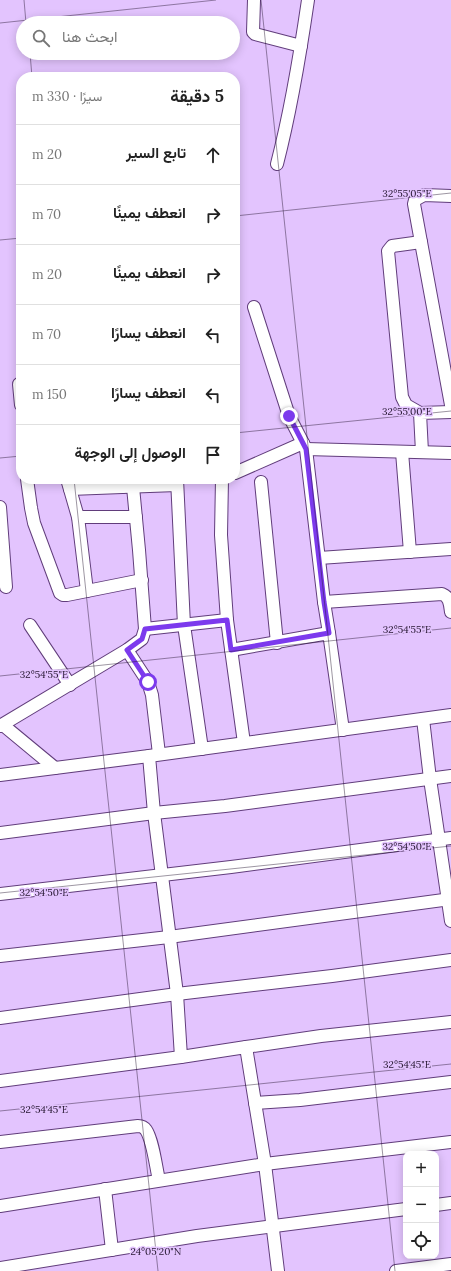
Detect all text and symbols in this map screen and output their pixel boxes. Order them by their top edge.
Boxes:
search box [16,16,240,60]
icon: search [30,27,52,49]
text: ابحث هنا [62,27,117,46]
text: 5 دقيقة [170,85,224,107]
text: سيرًا · 330 m [32,88,102,105]
text: تابع السير [126,143,186,162]
icon: ahead [202,144,224,166]
text: 20 m [32,146,62,163]
text: 32°55'05"E [382,187,432,200]
text: انعطف يمينًا [113,203,186,222]
icon: right [202,204,224,226]
text: 70 m [32,206,61,223]
text: انعطف يمينًا [113,263,186,282]
icon: right [202,264,224,286]
text: 20 m [32,266,62,283]
text: انعطف يسارًا [111,323,186,342]
icon: left [202,324,224,346]
text: 70 m [32,326,61,343]
text: انعطف يسارًا [111,383,186,402]
icon: left [202,384,224,406]
text: 150 m [32,386,67,403]
text: 32°55'00"E [382,405,432,418]
route end [280,407,298,425]
text: الوصول إلى الوجهة [74,443,186,462]
icon: arrive [202,444,224,466]
text: 32°54'55"E [383,623,431,636]
text: 32°54'55"E [20,668,68,681]
route start [139,673,157,691]
text: 32°54'50"E [382,840,432,853]
text: 32°54'50"E [19,886,69,899]
text: 32°54'45"E [383,1058,431,1071]
text: 32°54'45"E [20,1103,68,1116]
map controls [403,1151,439,1259]
button: + [403,1151,439,1187]
button: − [403,1187,439,1223]
button: locate [403,1223,439,1259]
text: 24°05'20"N [131,1245,182,1258]

